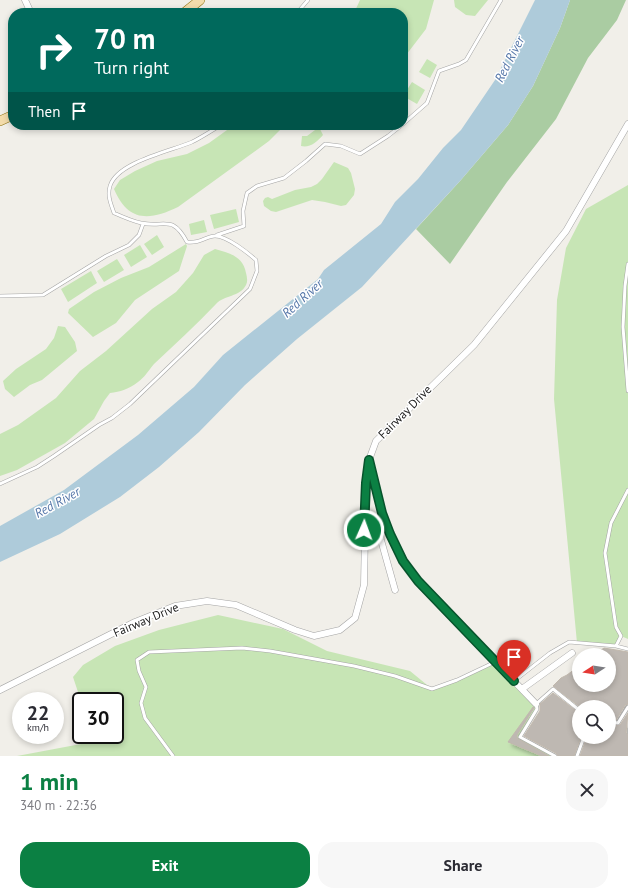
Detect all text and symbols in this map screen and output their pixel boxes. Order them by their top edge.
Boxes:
text: 70 m [94,20,155,57]
icon: right [28,24,80,76]
water label: Red River [491,33,529,85]
text: Turn right [94,56,169,79]
icon: arrive [68,100,90,122]
text: Then [28,102,60,121]
water label: Red River [278,275,327,321]
street label: Fairway Drive [375,382,435,442]
water label: Red River [32,483,84,522]
position arrow [343,509,385,551]
street label: Fairway Drive [111,599,181,640]
pin [497,640,531,681]
icon: arrive [503,646,525,668]
north arrow [572,648,616,692]
map controls [572,648,616,744]
speed limit sign: 30 [72,692,124,744]
text: 22 [27,700,49,726]
button: search [572,700,616,744]
text: km/h [27,721,49,734]
text: 1 min [20,766,79,797]
button: close [566,769,608,811]
text: 340 m · 22:36 [20,797,97,814]
button: Exit [20,842,310,888]
button: Share [318,842,608,888]

